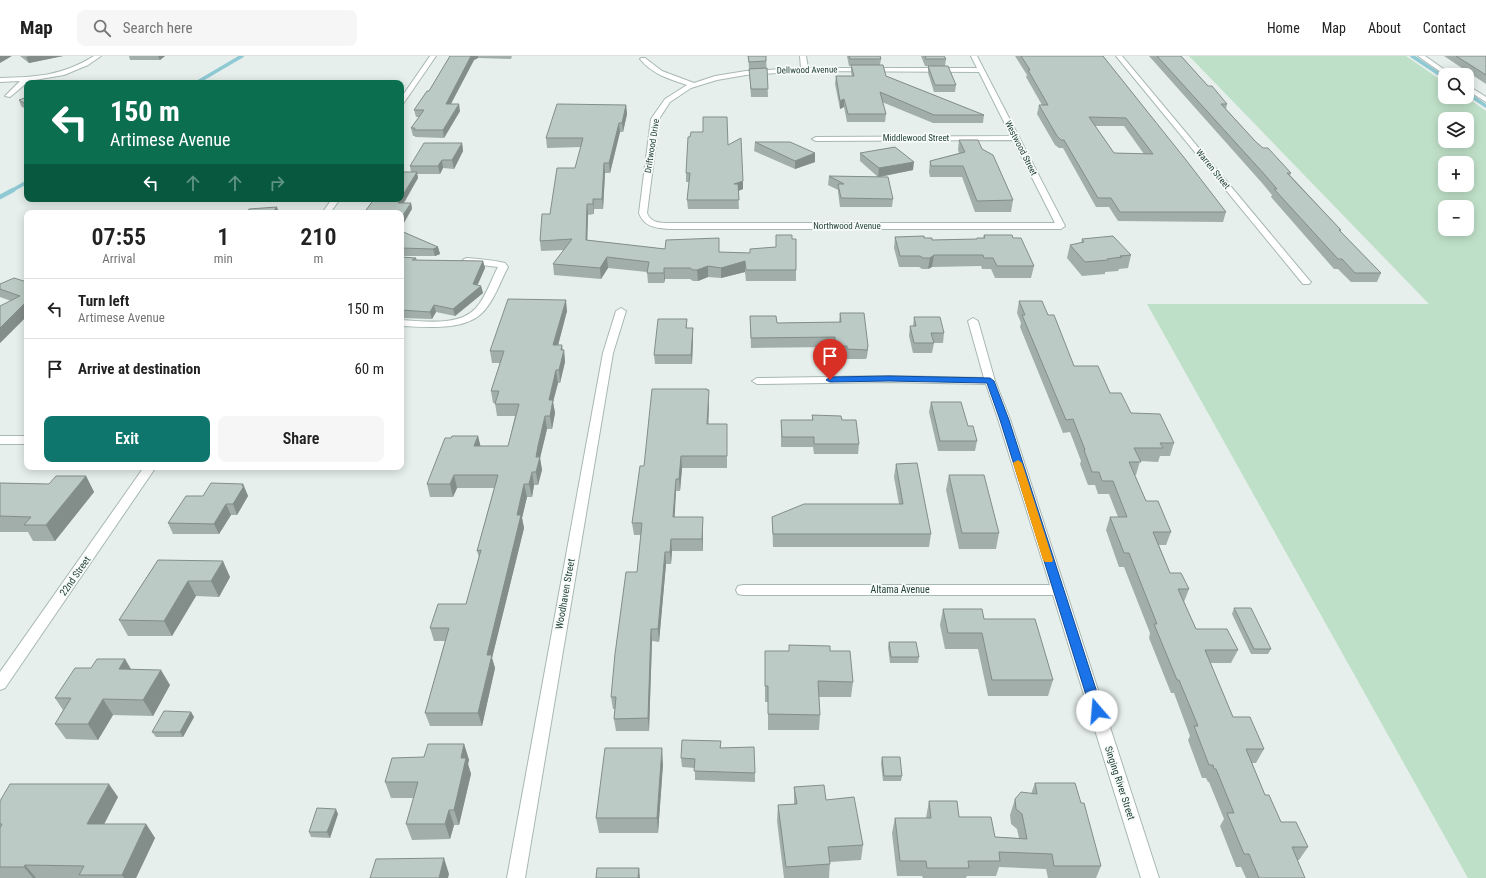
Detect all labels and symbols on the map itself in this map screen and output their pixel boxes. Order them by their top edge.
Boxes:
street label: Dellwood Avenue [777,64,837,76]
street label: Driftwood Drive [643,118,661,174]
street label: Westwood Street [1003,119,1039,177]
street label: Middlewood Street [883,133,950,143]
street label: Warren Street [1194,147,1232,191]
street label: Northwood Avenue [813,221,881,231]
pin [813,339,847,380]
street label: 22nd Street [57,554,93,598]
street label: Woodhaven Street [553,558,577,630]
street label: Altama Avenue [870,584,930,595]
position arrow [1076,690,1118,732]
street label: Singing River Street [1103,745,1137,821]

